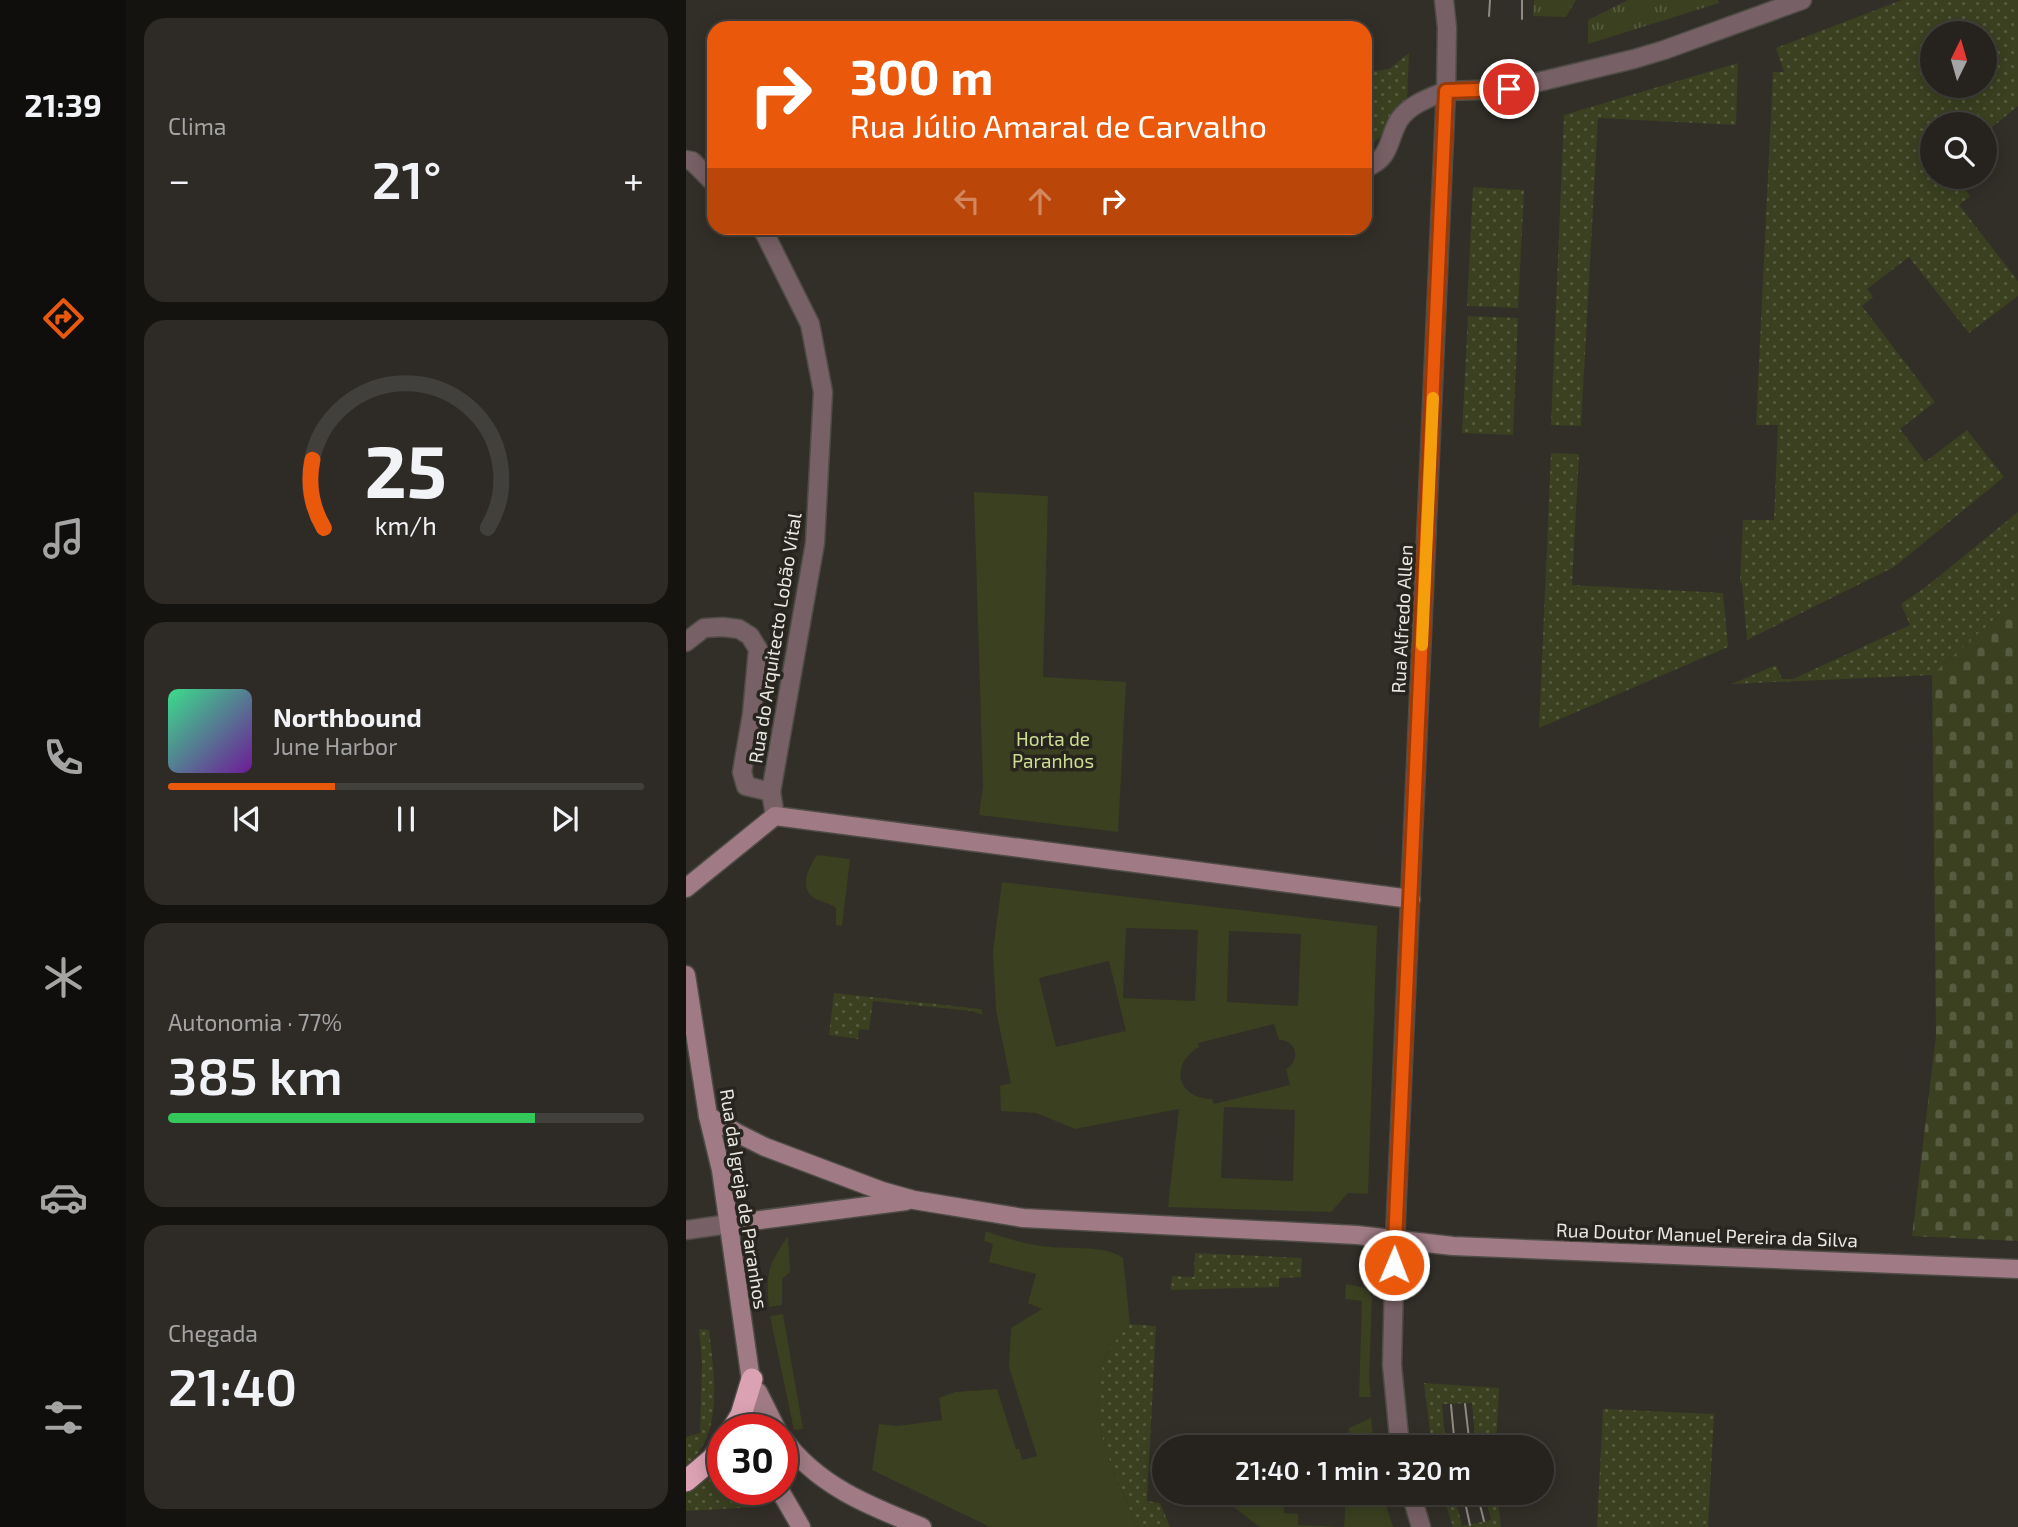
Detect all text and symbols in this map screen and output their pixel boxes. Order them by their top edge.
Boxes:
north arrow [1920,21,1997,98]
map controls [1920,21,1997,189]
text: 300 m [850,46,993,105]
icon: right [735,49,826,140]
pin [1479,59,1539,119]
icon: arrive [1490,70,1528,108]
text: 21:39 [24,85,102,123]
text: Rua Júlio Amaral de Carvalho [850,106,1267,144]
text: Clima [168,112,226,140]
button: search [1920,112,1997,189]
text: 21° [372,147,442,209]
text: − [168,156,190,202]
text: + [623,156,644,202]
icon: left [948,182,986,220]
icon: ahead [1021,182,1059,220]
icon: right [1094,182,1132,220]
icon: directions [39,294,88,343]
text: 25 [365,425,447,513]
text: km/h [375,509,437,539]
street label: Rua do Arquitecto Lobão Vital [743,511,806,765]
icon: music [39,514,88,563]
street label: Rua Alfredo Allen [1386,544,1417,694]
text: Northbound [273,701,422,732]
park label: Horta de Paranhos [1012,727,1094,772]
text: June Harbor [273,732,397,760]
icon: phone [39,733,88,782]
icon: previous [228,800,266,838]
icon: pause [387,800,425,838]
icon: next [546,800,584,838]
icon: climate [39,953,88,1002]
text: Autonomia · 77% [168,1008,342,1036]
text: 385 km [168,1043,343,1105]
street label: Rua da Igreja de Paranhos [716,1087,773,1311]
icon: car [39,1173,88,1222]
street label: Rua Doutor Manuel Pereira da Silva [1556,1218,1858,1251]
position arrow [1357,1228,1431,1302]
text: Chegada [168,1319,258,1347]
text: 21:40 [168,1354,297,1416]
icon: filters [39,1393,88,1442]
speed limit sign: 30 [707,1414,798,1505]
text: 21:40 · 1 min · 320 m [1235,1454,1471,1485]

